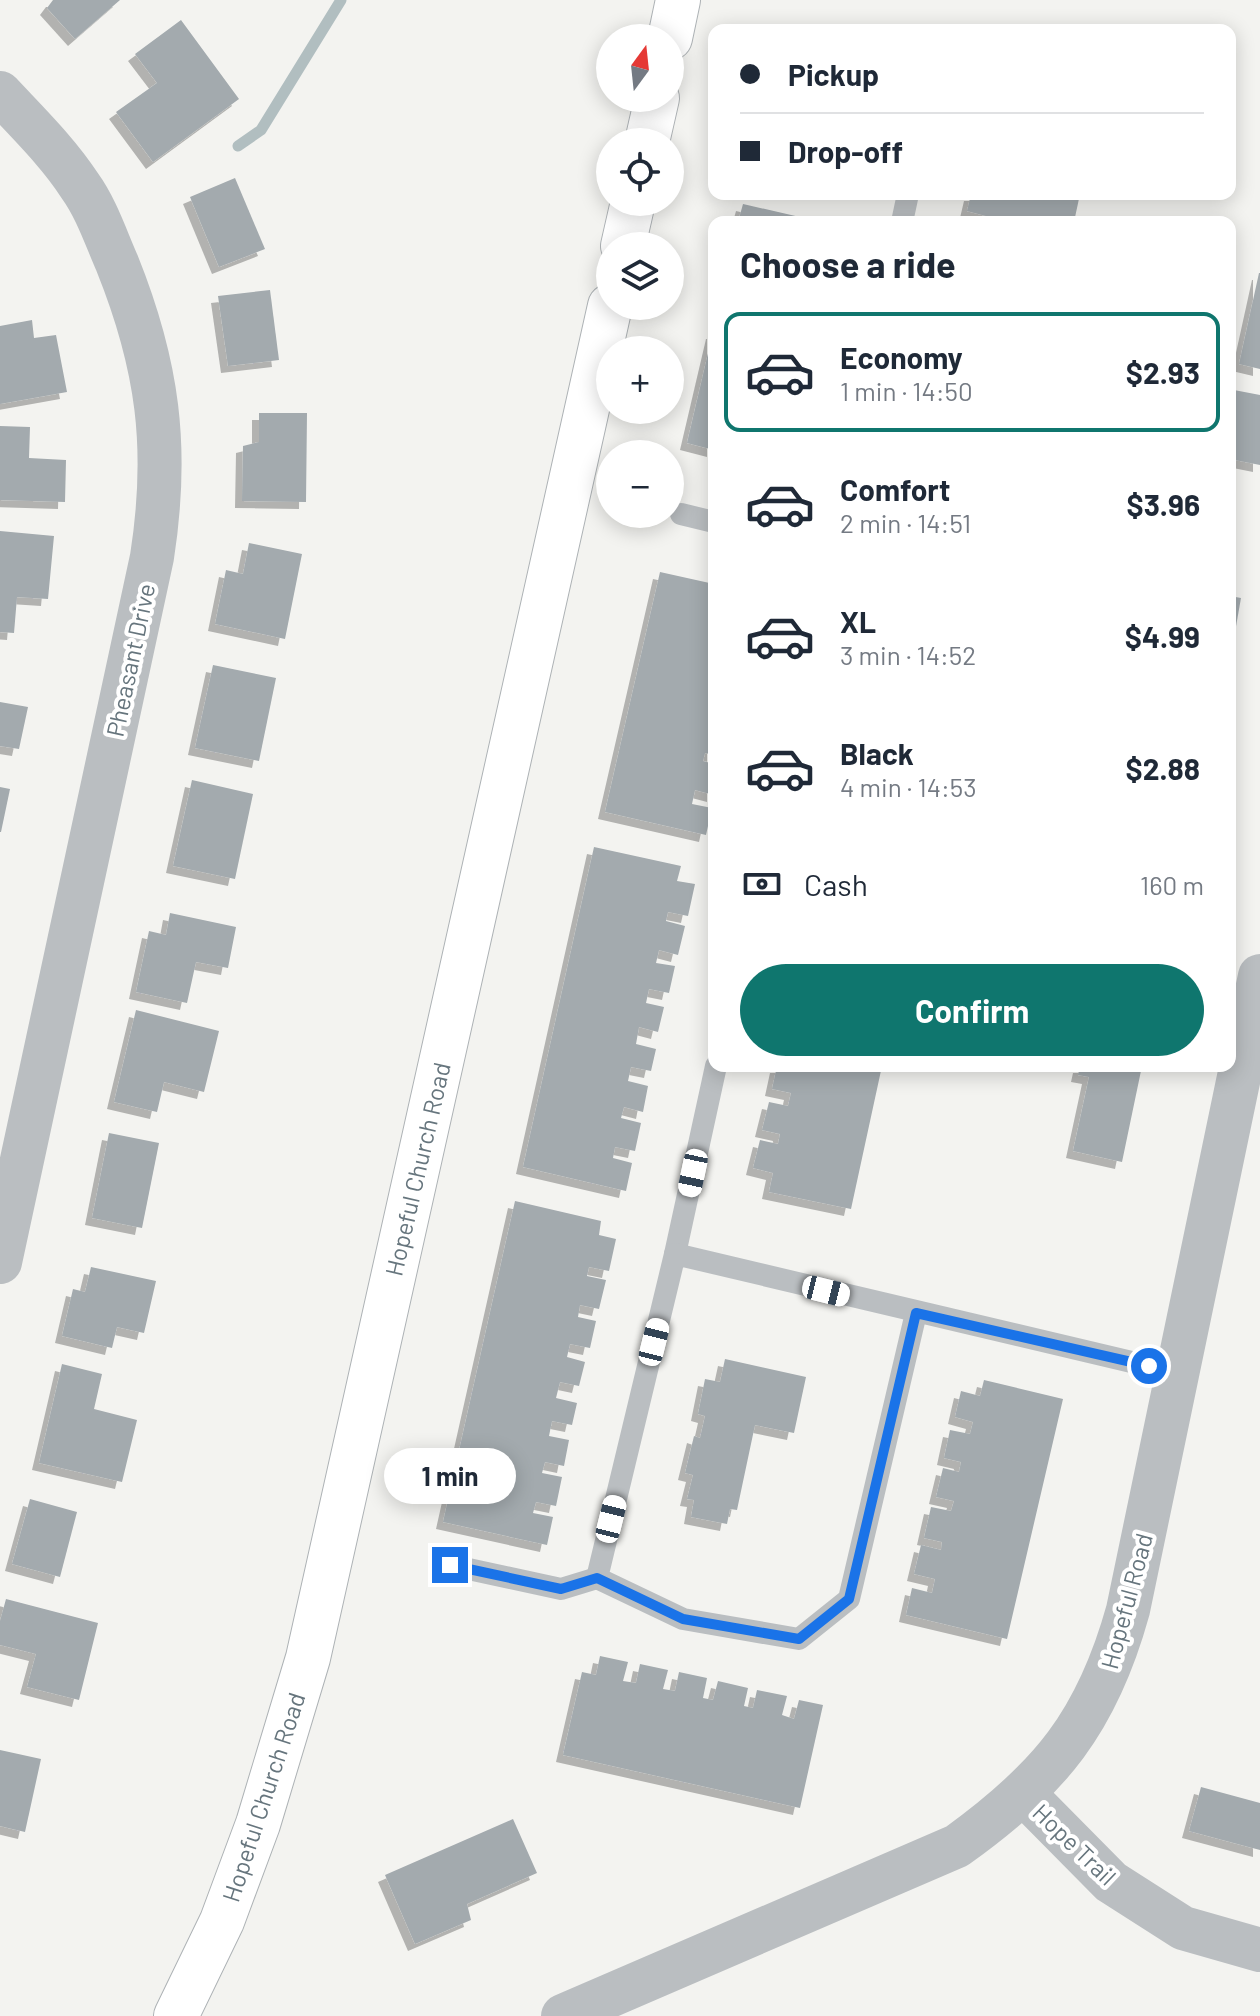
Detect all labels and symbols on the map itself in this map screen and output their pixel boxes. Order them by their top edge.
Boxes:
north arrow [596,24,684,112]
street label: Pheasant Drive [100,581,160,739]
street label: Hopeful Church Road [378,1059,456,1279]
car [676,1147,710,1199]
car [800,1274,852,1308]
car [637,1316,671,1368]
route start [1131,1348,1167,1384]
callout: 1 min [384,1449,516,1505]
car [594,1493,628,1545]
street label: Hopeful Road [1094,1530,1158,1672]
route end [432,1547,468,1583]
street label: Hopeful Church Road [215,1689,311,1905]
street label: Hope Trail [1027,1797,1123,1891]

